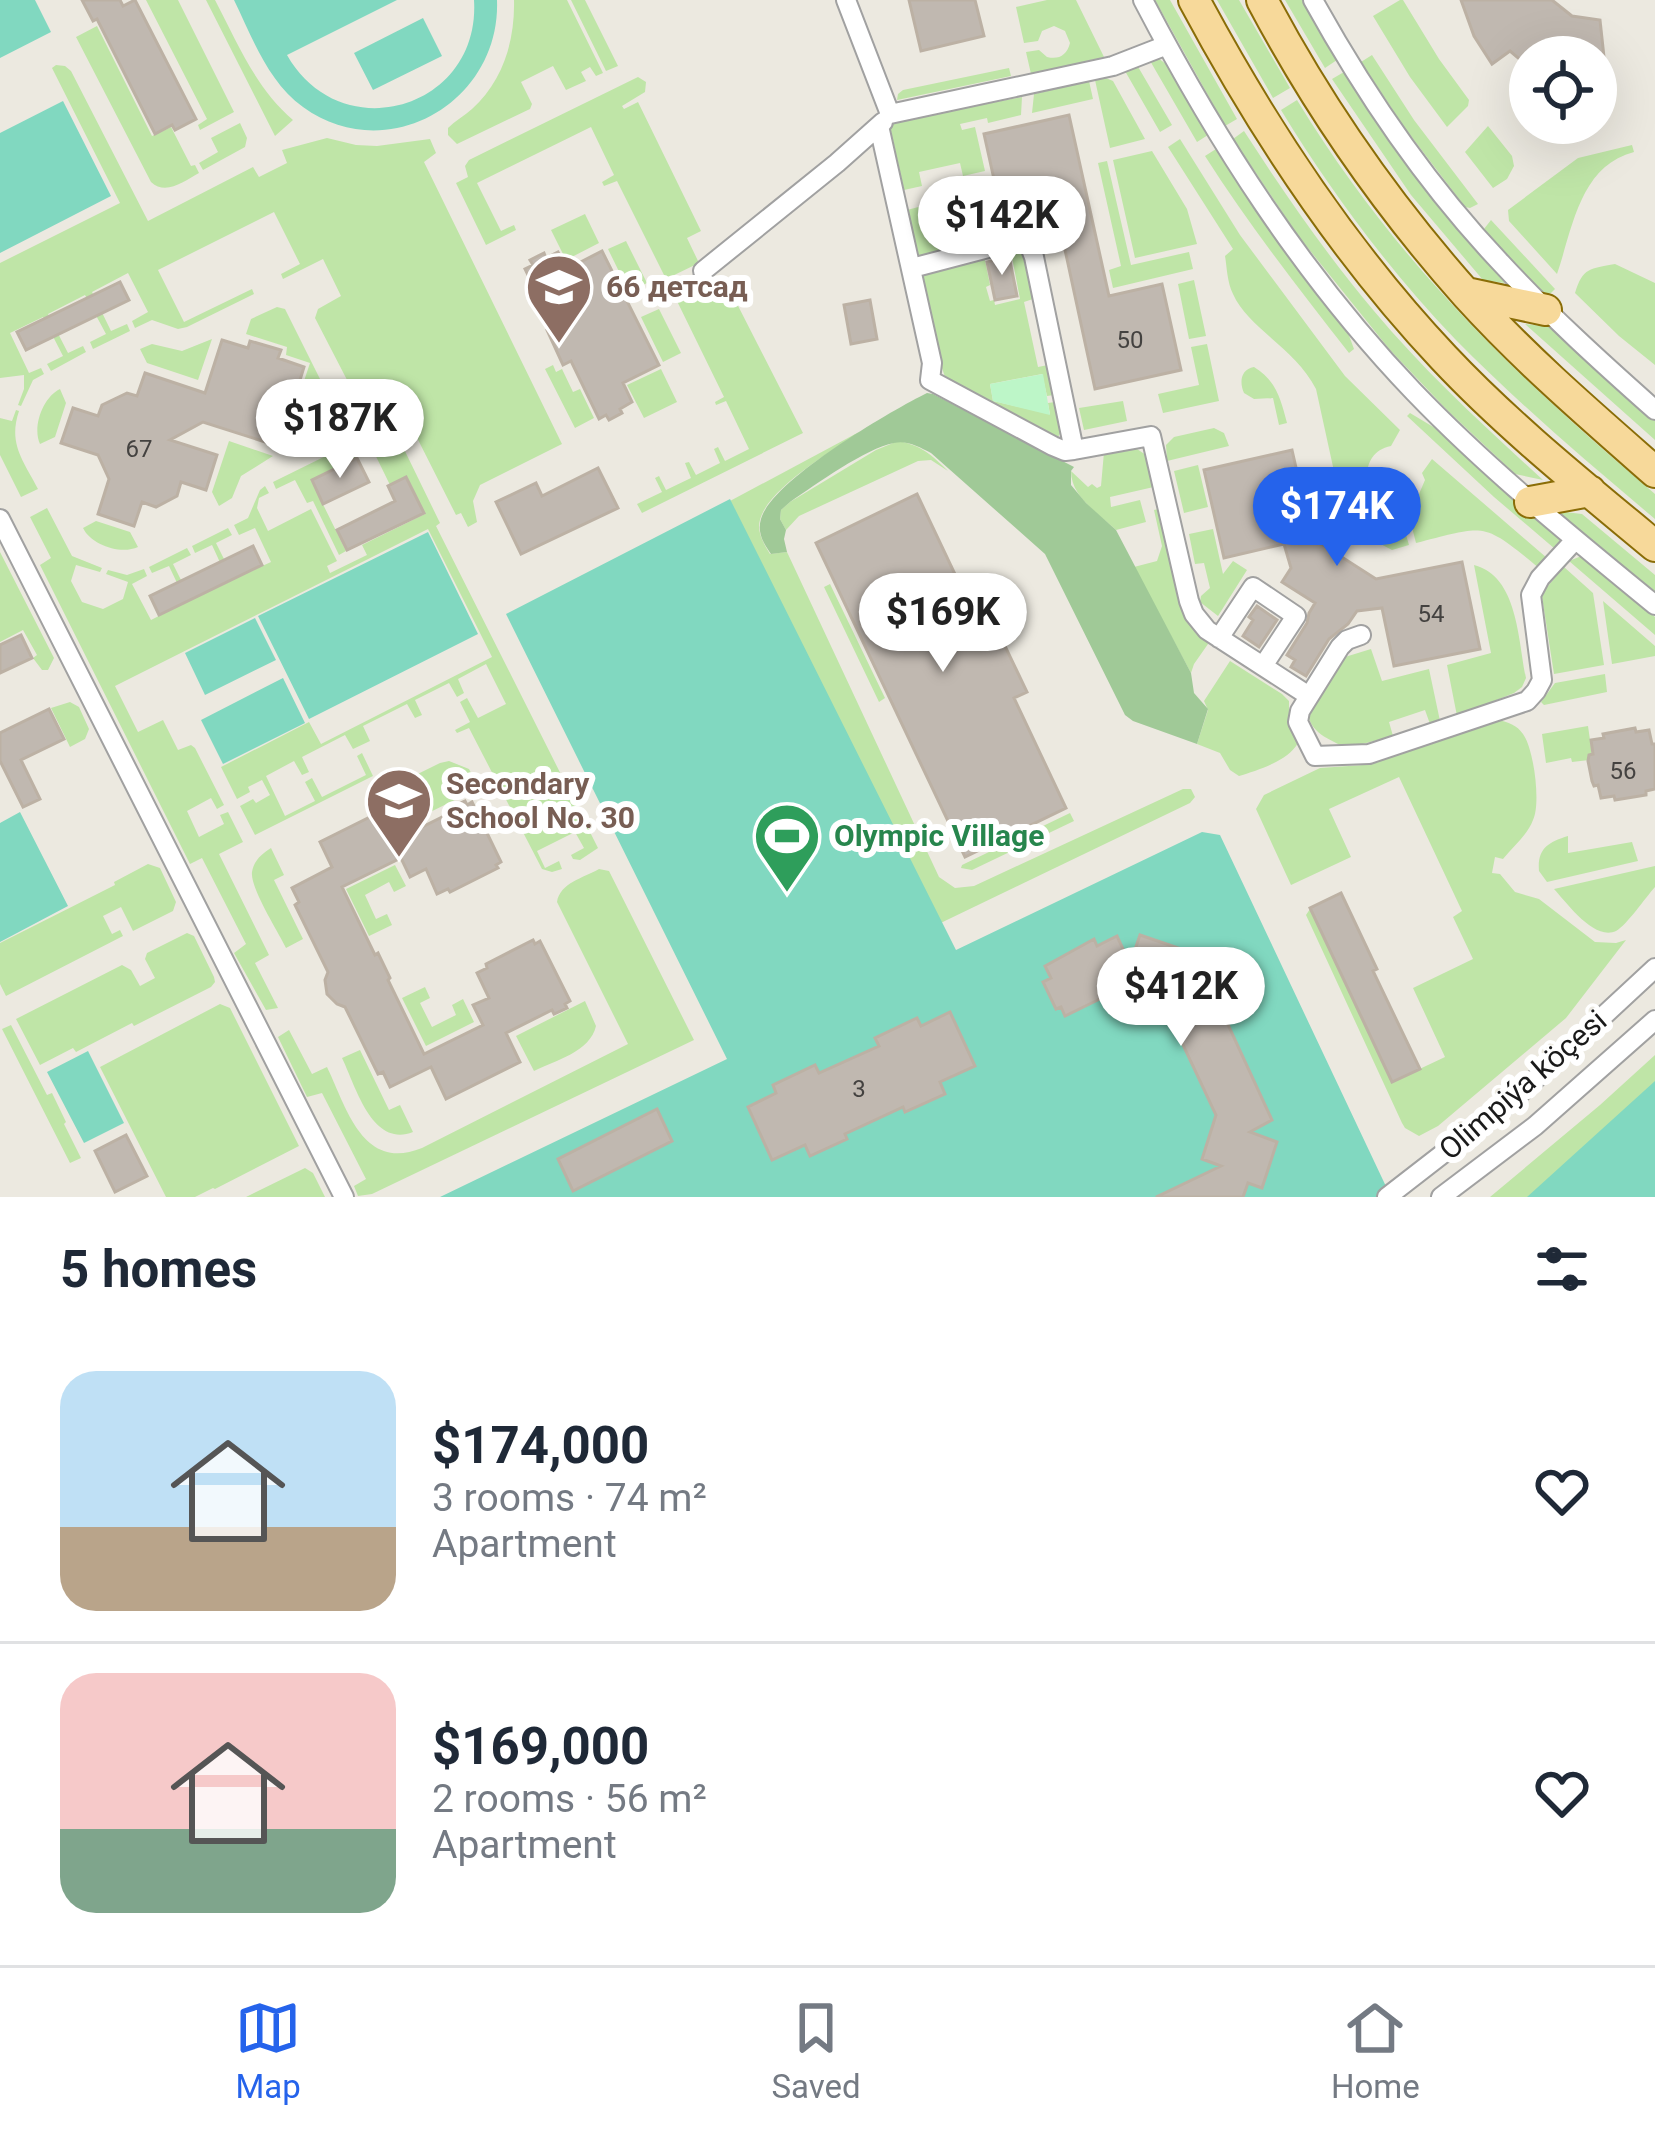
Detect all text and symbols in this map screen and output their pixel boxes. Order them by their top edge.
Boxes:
map controls [1509,36,1617,144]
button: locate [1509,36,1617,144]
pin: $142K [918,176,1086,278]
text: $142K [945,192,1059,238]
school or university icon: 66 детсад [524,252,594,346]
place label: 66 детсад [606,269,748,304]
house number: 50 [1117,326,1143,354]
pin: $187K [256,379,424,481]
text: $187K [283,395,397,441]
house number: 67 [126,435,152,463]
pin: $174K [1253,467,1421,569]
text: $174K [1280,483,1394,529]
pin: $169K [859,573,1027,675]
text: $169K [886,589,1000,635]
house number: 54 [1418,600,1444,628]
house number: 56 [1610,757,1636,785]
school or university icon: Secondary School No. 30 [364,766,434,860]
place label: Secondary School No. 30 [446,766,635,835]
sports icon: Olympic Village [752,801,822,895]
place label: Olympic Village [834,818,1044,853]
pin: $412K [1097,947,1265,1049]
text: $412K [1124,963,1238,1009]
street label: Olimpiýa köçesi [1432,1002,1613,1167]
house number: 3 [852,1075,866,1103]
icon: filters [1529,1236,1595,1302]
text: 5 homes [60,1240,257,1299]
text: $174,000 [432,1416,649,1475]
icon: home [156,1419,300,1563]
icon: heart [1529,1458,1595,1524]
text: 3 rooms · 74 m² [432,1475,707,1521]
text: Apartment [432,1521,617,1567]
text: $169,000 [432,1717,649,1776]
icon: home [156,1721,300,1865]
icon: heart [1529,1760,1595,1826]
text: 2 rooms · 56 m² [432,1776,707,1822]
text: Apartment [432,1822,617,1868]
tab: Map [235,1995,301,2106]
tab: Saved [771,1995,861,2106]
tab: Home [1331,1995,1420,2106]

